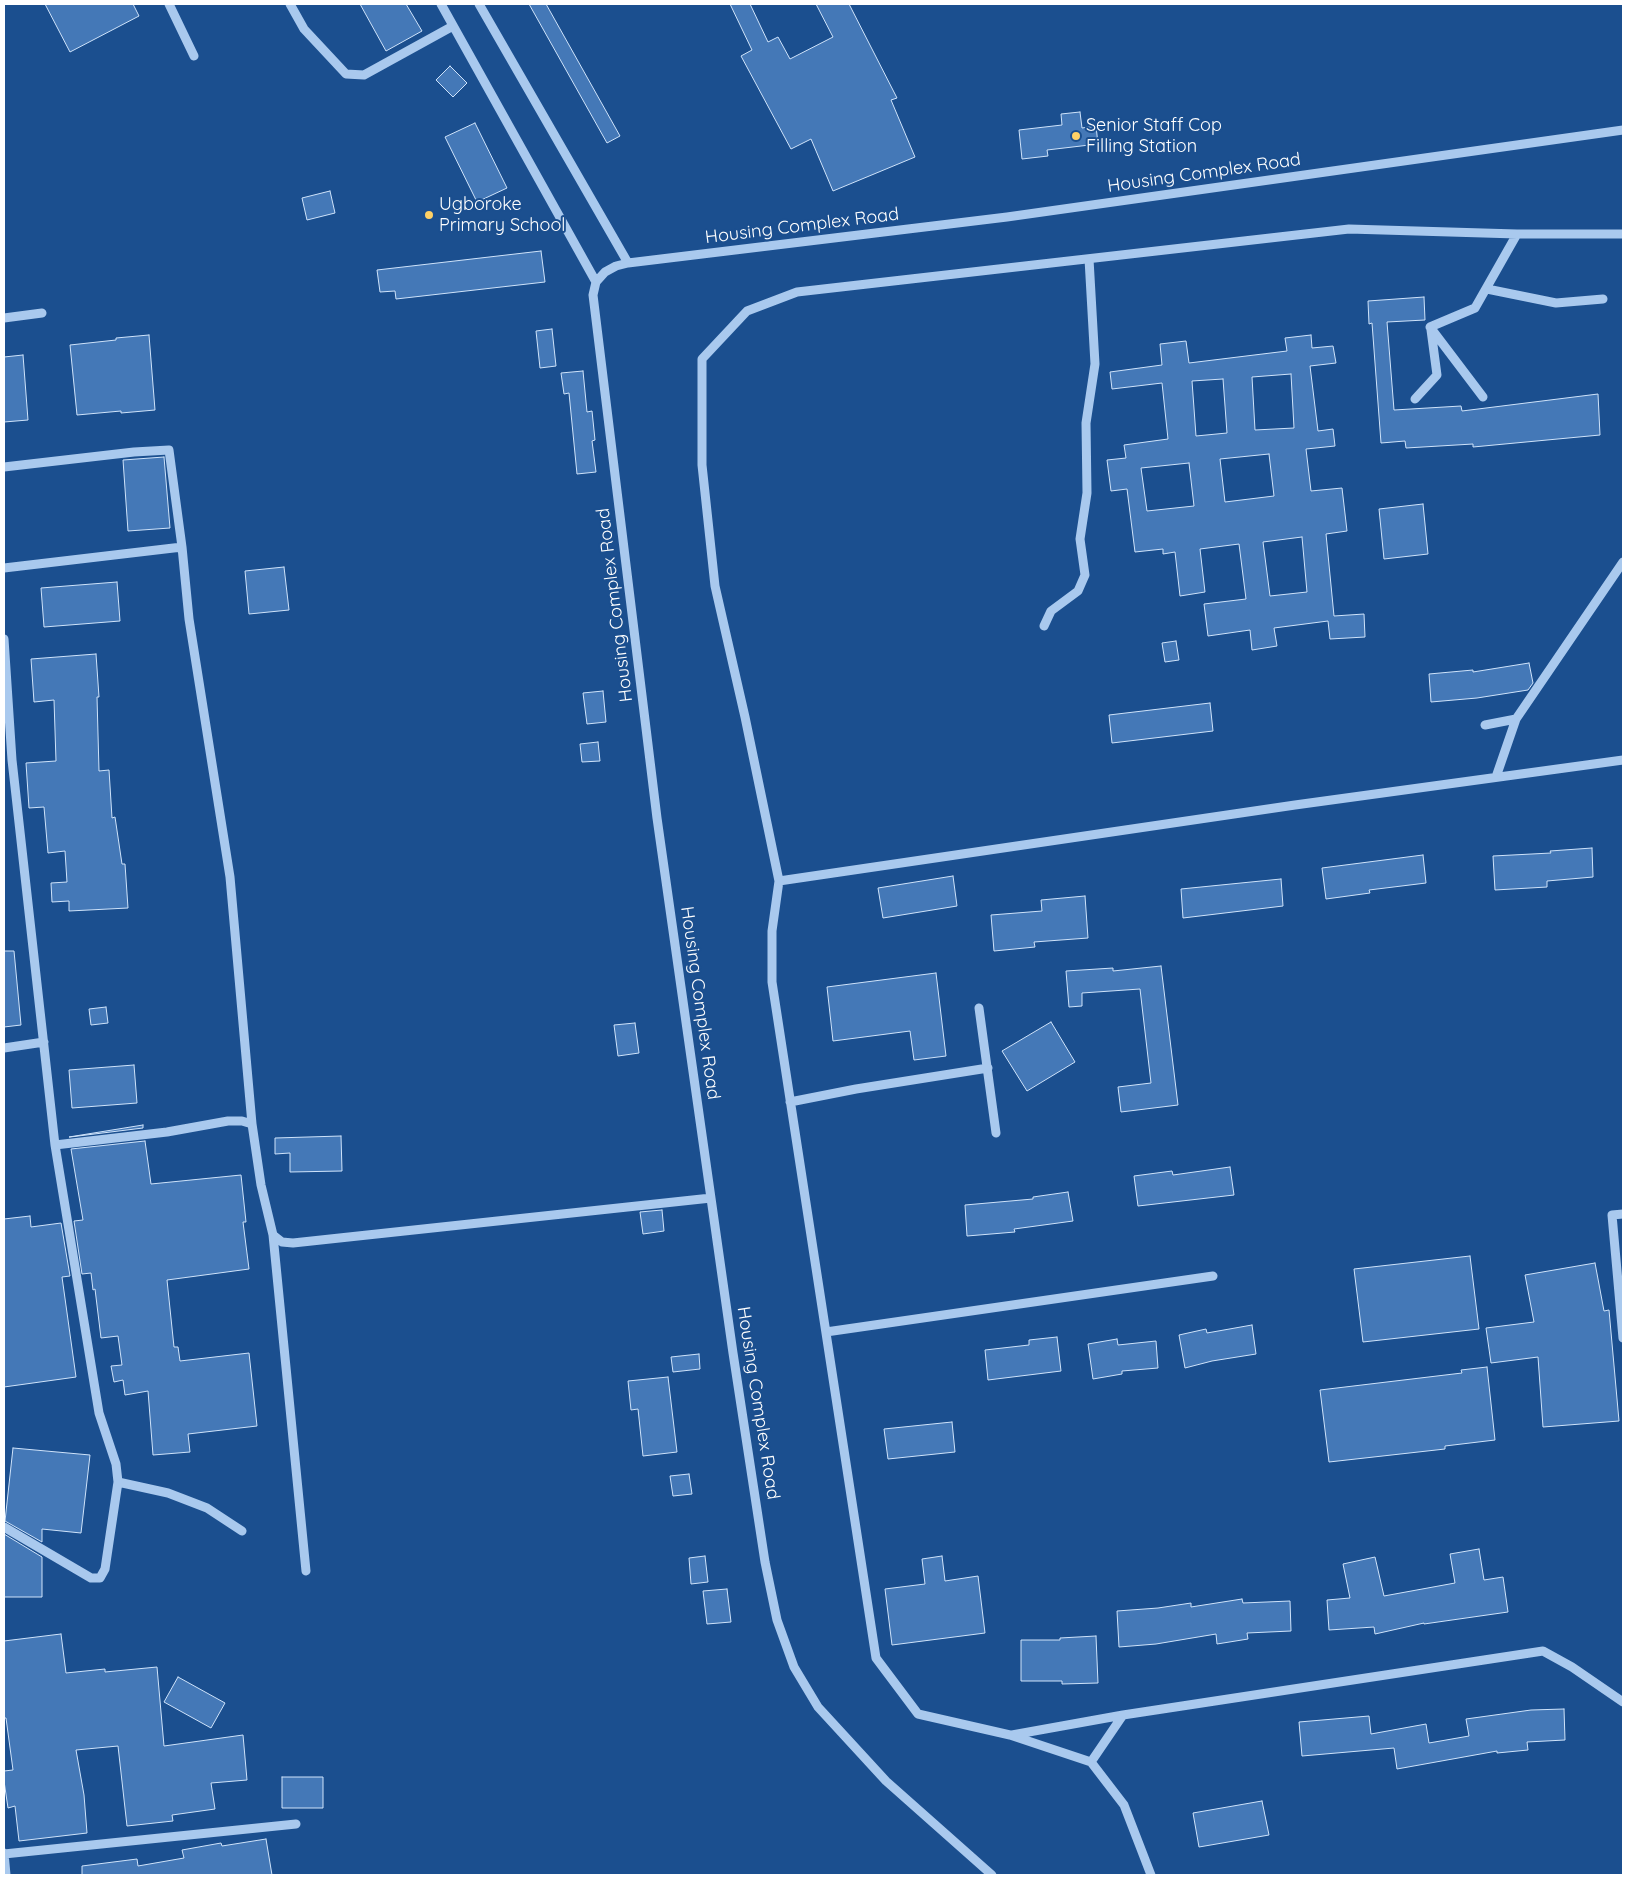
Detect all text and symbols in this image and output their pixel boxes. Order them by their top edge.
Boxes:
place label: Senior Staff Cop Filling Station [1086,115,1222,158]
marker: Senior Staff Cop Filling Station [1070,130,1082,142]
street label: Housing Complex Road [1106,149,1302,197]
place label: Ugboroke Primary School [439,194,565,236]
street label: Housing Complex Road [704,203,900,249]
marker: Ugboroke Primary School [423,209,435,221]
street label: Housing Complex Road [592,507,638,703]
street label: Housing Complex Road [676,905,724,1101]
street label: Housing Complex Road [732,1305,784,1501]

